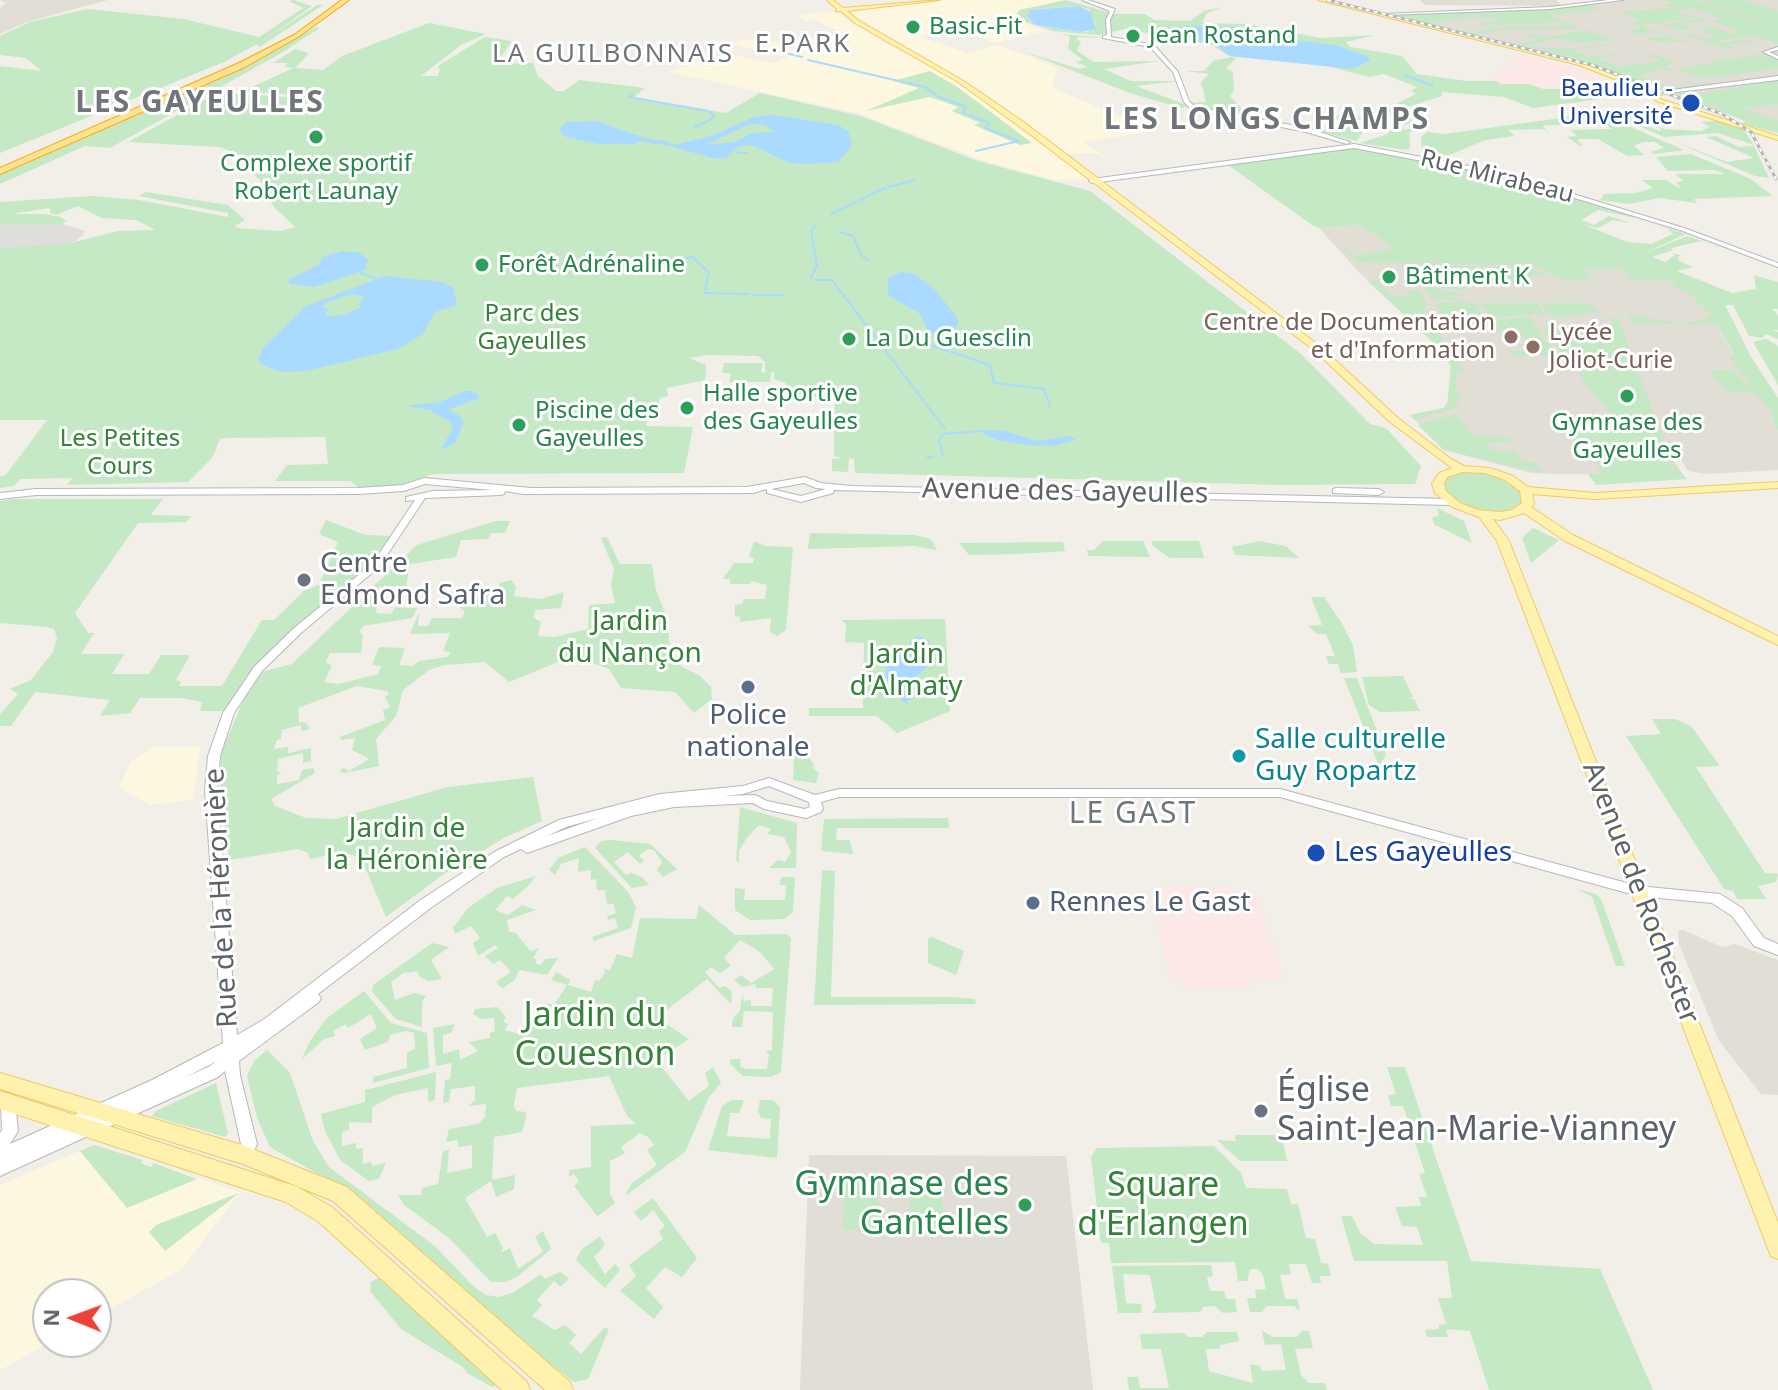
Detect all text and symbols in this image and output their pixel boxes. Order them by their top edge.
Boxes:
place label: Basic-Fit [929,13,1022,41]
marker: Basic-Fit [904,18,922,36]
place label: Jean Rostand [1149,22,1296,50]
marker: Jean Rostand [1124,27,1142,45]
district label: E.PARK [755,29,851,61]
district label: LA GUILBONNAIS [492,39,734,71]
place label: Beaulieu - Université [1559,75,1673,131]
district label: LES GAYEULLES [75,85,325,121]
marker: Beaulieu - Université [1680,92,1702,114]
district label: LES LONGS CHAMPS [1104,102,1430,138]
marker: Complexe sportif Robert Launay [307,128,325,146]
street label: Rue Mirabeau [1417,144,1577,210]
place label: Complexe sportif Robert Launay [220,150,412,206]
place label: Forêt Adrénaline [498,251,685,279]
marker: Forêt Adrénaline [473,256,491,274]
place label: Bâtiment K [1405,263,1529,291]
marker: Bâtiment K [1380,268,1398,286]
park label: Parc des Gayeulles [478,300,586,356]
place label: Centre de Documentation et d'Information [1204,309,1495,365]
place label: Lycée Joliot-Curie [1549,319,1673,375]
place label: La Du Guesclin [865,325,1032,353]
marker: Centre de Documentation et d'Information [1502,328,1520,346]
marker: La Du Guesclin [840,330,858,348]
marker: Lycée Joliot-Curie [1524,338,1542,356]
place label: Halle sportive des Gayeulles [703,380,858,436]
marker: Gymnase des Gayeulles [1618,387,1636,405]
place label: Piscine des Gayeulles [535,397,659,453]
marker: Halle sportive des Gayeulles [678,399,696,417]
place label: Gymnase des Gayeulles [1551,409,1703,465]
marker: Piscine des Gayeulles [510,416,528,434]
park label: Les Petites Cours [60,425,180,481]
street label: Avenue des Gayeulles [922,473,1208,511]
place label: Centre Edmond Safra [320,547,505,613]
marker: Centre Edmond Safra [295,571,313,589]
park label: Jardin du Nançon [558,605,702,671]
park label: Jardin d'Almaty [850,638,962,704]
marker: Police nationale [739,678,757,696]
place label: Police nationale [686,699,810,765]
place label: Salle culturelle Guy Ropartz [1255,723,1446,789]
marker: Salle culturelle Guy Ropartz [1230,747,1248,765]
street label: Avenue de Rochester [1575,757,1705,1029]
street label: Rue de la Héronière [198,767,246,1029]
district label: LE GAST [1069,796,1197,832]
park label: Jardin de la Héronière [326,812,488,878]
place label: Les Gayeulles [1334,836,1512,870]
marker: Les Gayeulles [1305,842,1327,864]
place label: Rennes Le Gast [1049,886,1251,920]
marker: Rennes Le Gast [1024,894,1042,912]
park label: Jardin du Couesnon [514,996,676,1076]
place label: Église Saint-Jean-Marie-Vianney [1277,1071,1676,1150]
marker: Église Saint-Jean-Marie-Vianney [1252,1102,1270,1120]
place label: Gymnase des Gantelles [794,1165,1009,1244]
park label: Square d'Erlangen [1077,1166,1249,1246]
marker: Gymnase des Gantelles [1016,1196,1034,1214]
north arrow [32,1278,112,1358]
text: N [35,1308,65,1327]

